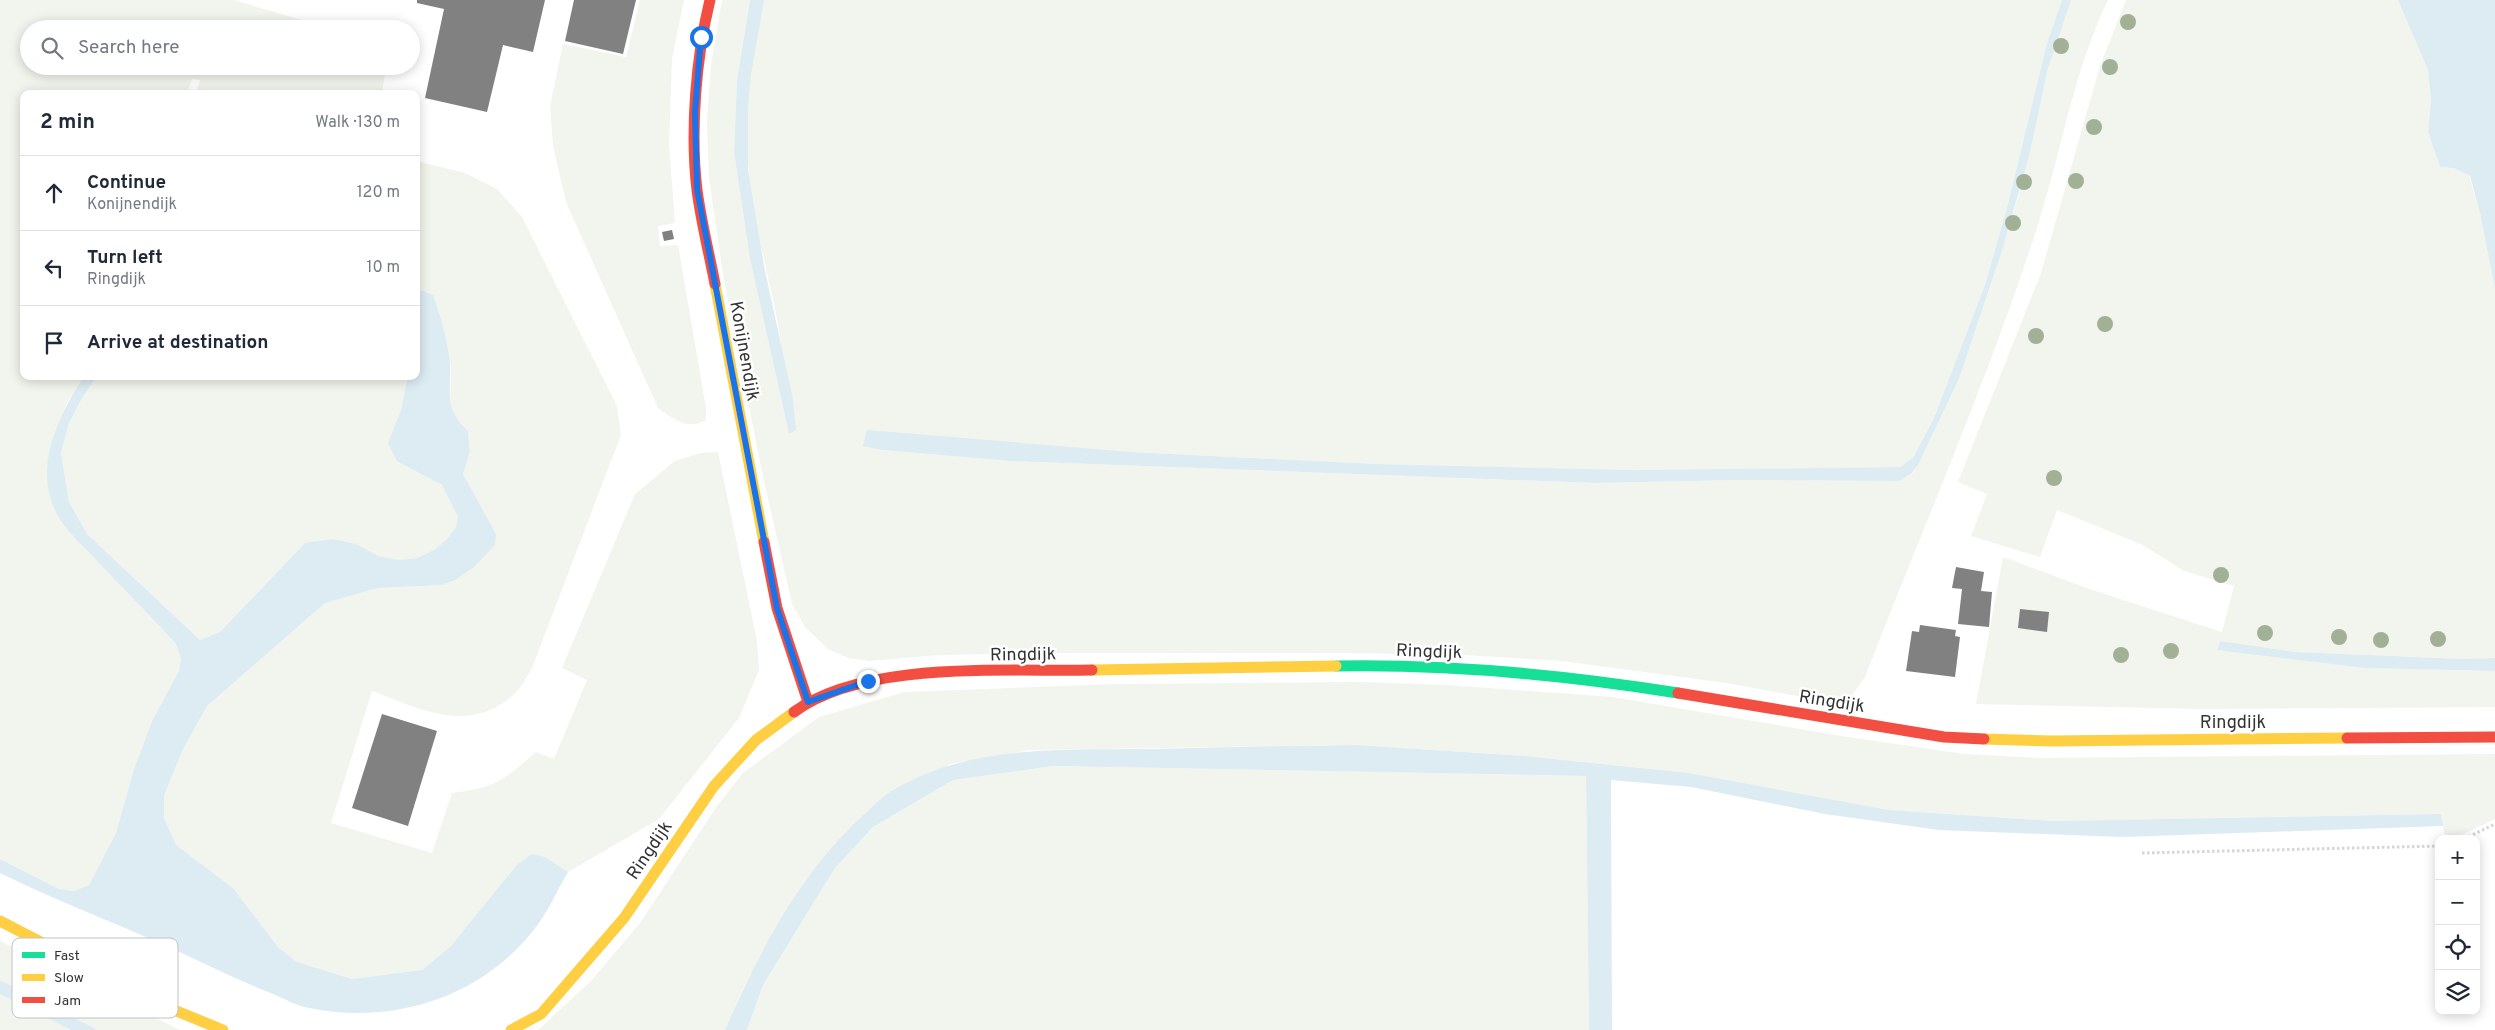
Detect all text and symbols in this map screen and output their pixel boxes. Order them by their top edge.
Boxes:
search box [20,20,420,75]
route start [690,26,713,49]
icon: search [38,34,66,62]
text: Search here [78,36,180,60]
text: 2 min [40,109,95,136]
text: Walk · 130 m [315,113,400,133]
text: Continue [87,171,166,195]
icon: ahead [40,179,68,207]
text: 120 m [357,183,400,203]
text: Konijnendijk [87,195,177,215]
text: Turn left [87,246,163,270]
icon: left [40,254,68,282]
text: 10 m [366,258,400,278]
text: Ringdijk [87,270,146,290]
street label: Konijnendijk [723,299,764,403]
icon: arrive [40,329,68,357]
text: Arrive at destination [87,331,268,355]
street label: Ringdijk [1395,640,1463,665]
street label: Ringdijk [990,643,1056,668]
route end [857,670,880,693]
street label: Ringdijk [1797,686,1866,719]
street label: Ringdijk [2200,712,2266,735]
street label: Ringdijk [622,817,678,885]
map controls [2435,835,2480,1015]
button: + [2435,835,2480,880]
button: − [2435,880,2480,925]
button: locate [2435,925,2480,970]
legend [12,938,178,1018]
text: Fast [54,948,80,965]
text: Slow [54,970,84,987]
button: layers [2435,970,2480,1015]
text: Jam [54,993,81,1010]

